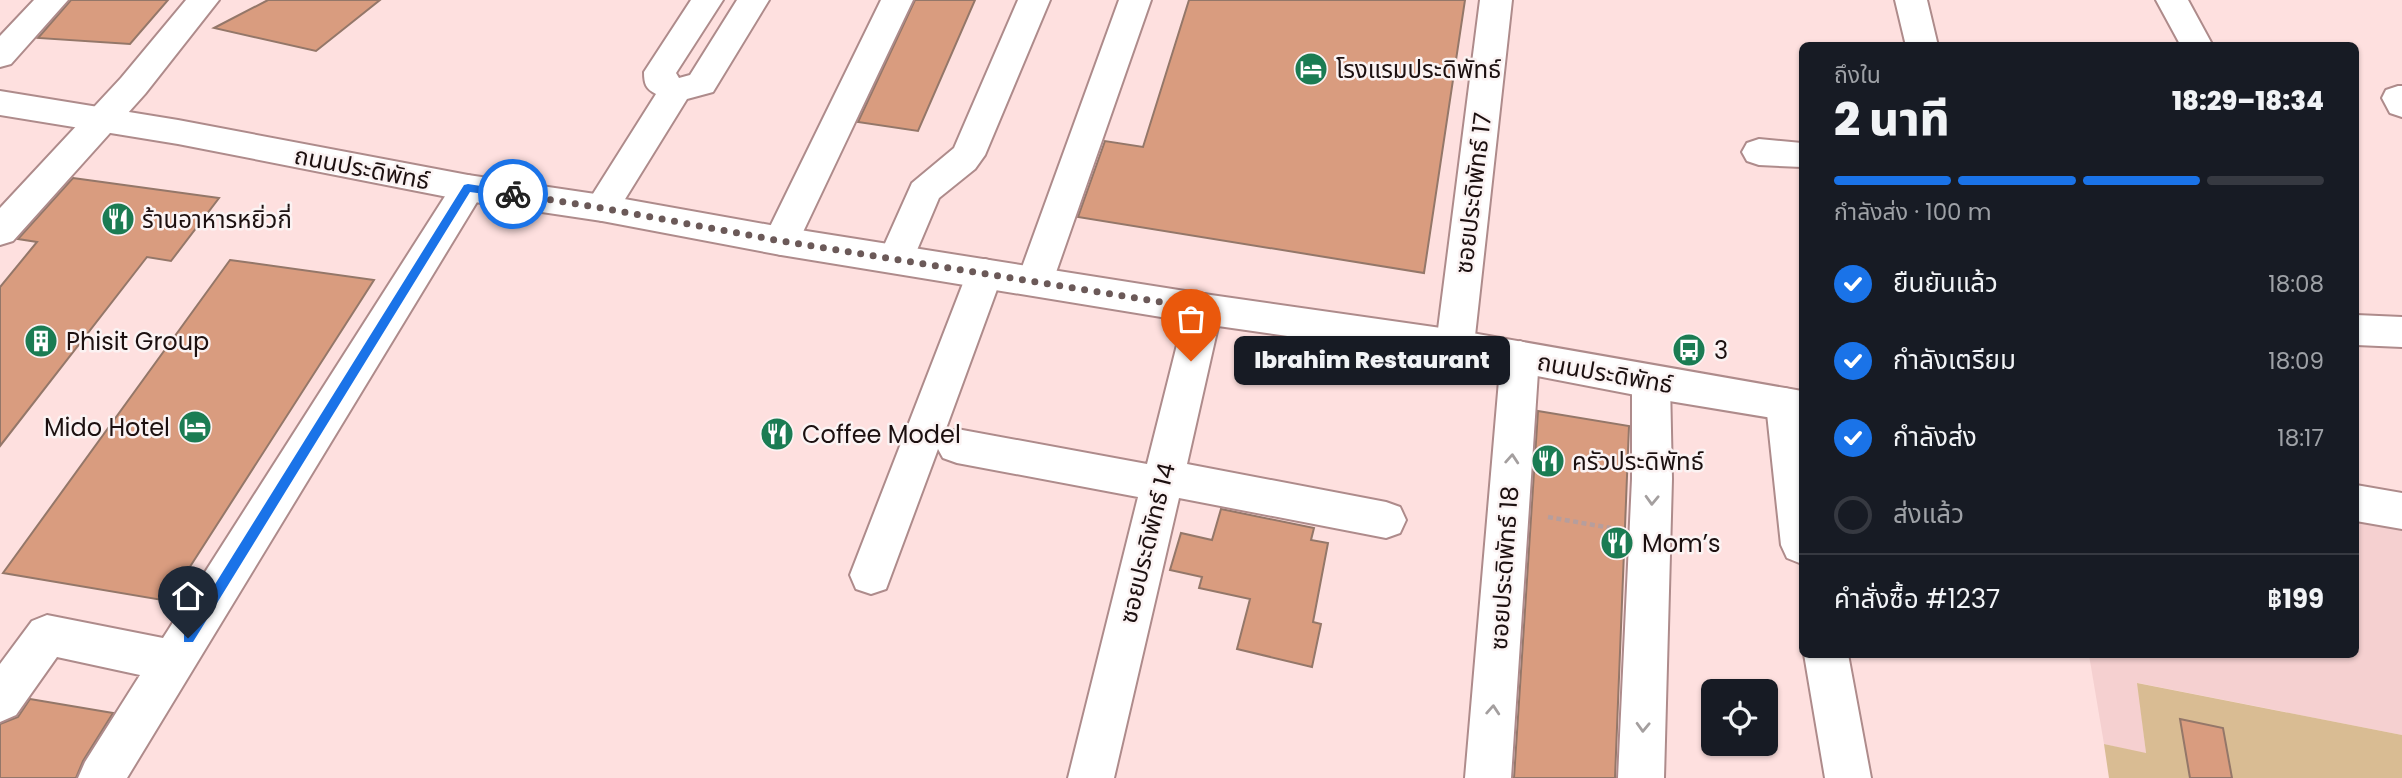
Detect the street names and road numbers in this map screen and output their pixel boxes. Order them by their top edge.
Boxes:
street label: ซอยประดิพัทธ์ 17 [1447,111,1499,275]
street label: ถนนประดิพัทธ์ [291,139,433,197]
street label: ถนนประดิพัทธ์ [1534,345,1676,401]
street label: ซอยประดิพัทธ์ 14 [1111,459,1183,627]
street label: ซอยประดิพัทธ์ 18 [1482,485,1526,651]

